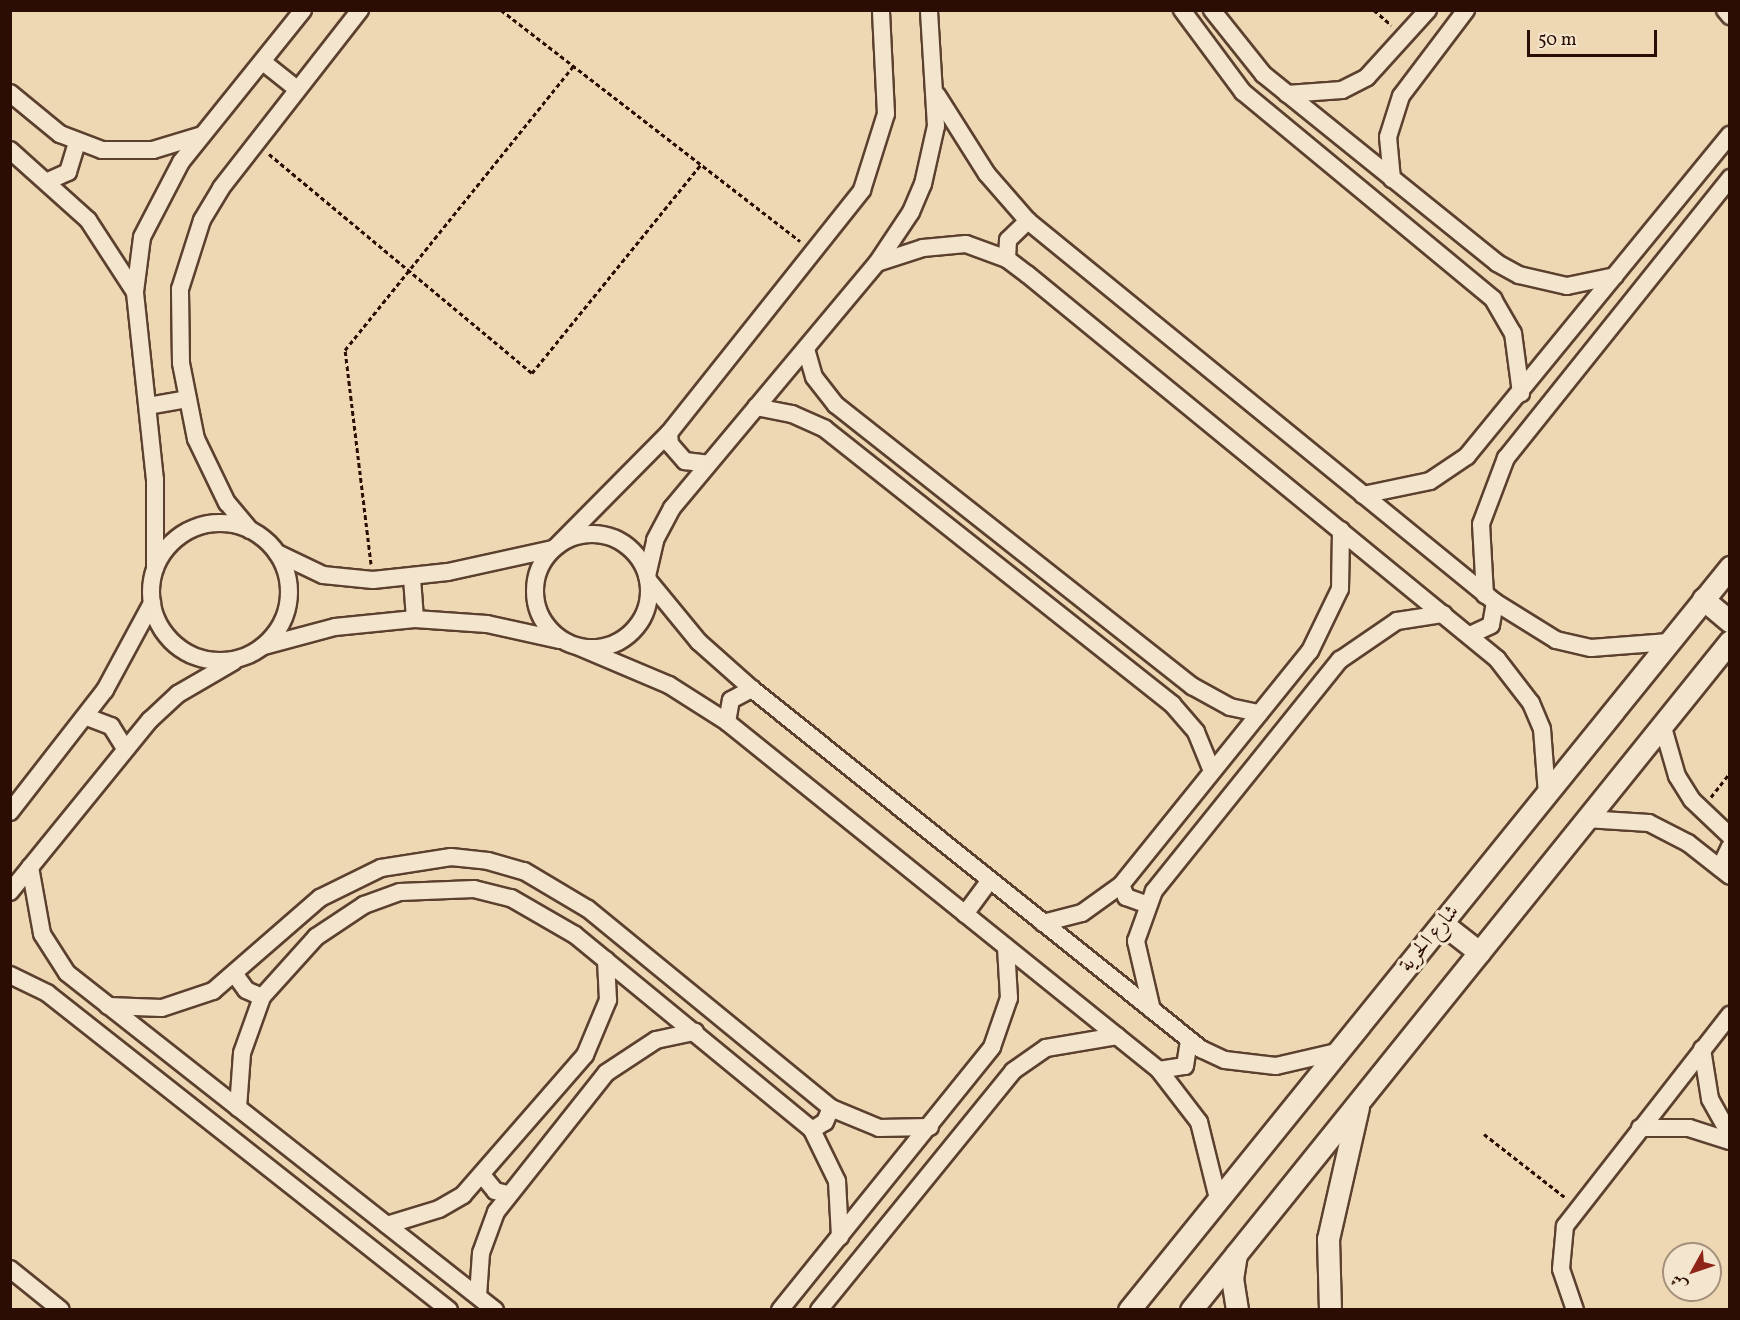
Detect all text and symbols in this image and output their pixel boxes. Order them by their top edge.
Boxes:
scale bar [1530,18,1660,56]
text: 50 m [1538,28,1577,53]
street label: شارع الحرية [1395,900,1465,978]
north arrow [1662,1242,1722,1302]
text: ش [1666,1269,1693,1295]

